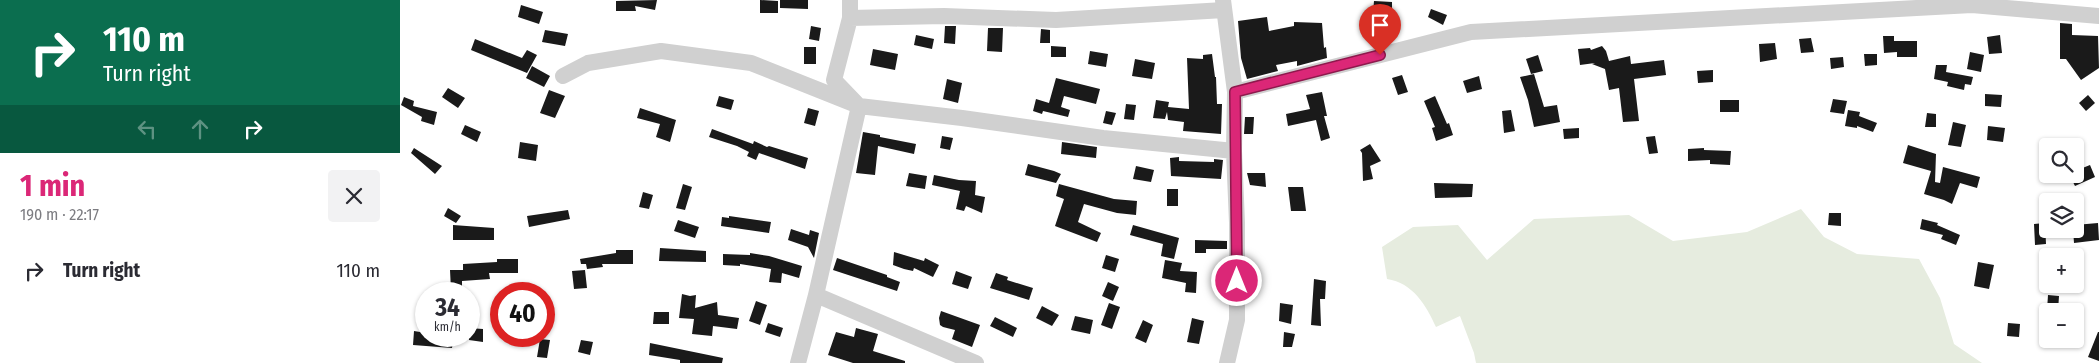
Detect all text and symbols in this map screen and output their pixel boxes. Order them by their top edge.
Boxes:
pin [1359,4,1401,55]
icon: arrive [1366,11,1394,39]
text: 110 m [103,18,185,60]
icon: right [20,20,85,85]
text: Turn right [103,60,191,87]
icon: left [133,115,161,143]
icon: ahead [186,115,214,143]
icon: right [239,115,267,143]
map controls [2039,138,2084,348]
button: search [2039,138,2084,183]
text: 1 min [20,168,85,204]
button: close [328,170,380,222]
button: layers [2039,193,2084,238]
text: 190 m · 22:17 [20,205,99,224]
button: + [2039,248,2084,293]
position arrow [1210,254,1262,306]
icon: right [20,257,48,285]
text: Turn right [63,259,140,282]
text: 110 m [336,259,380,282]
speed limit sign: 40 [490,282,555,347]
text: 34 [435,293,460,323]
button: − [2039,303,2084,348]
text: km/h [434,320,461,334]

